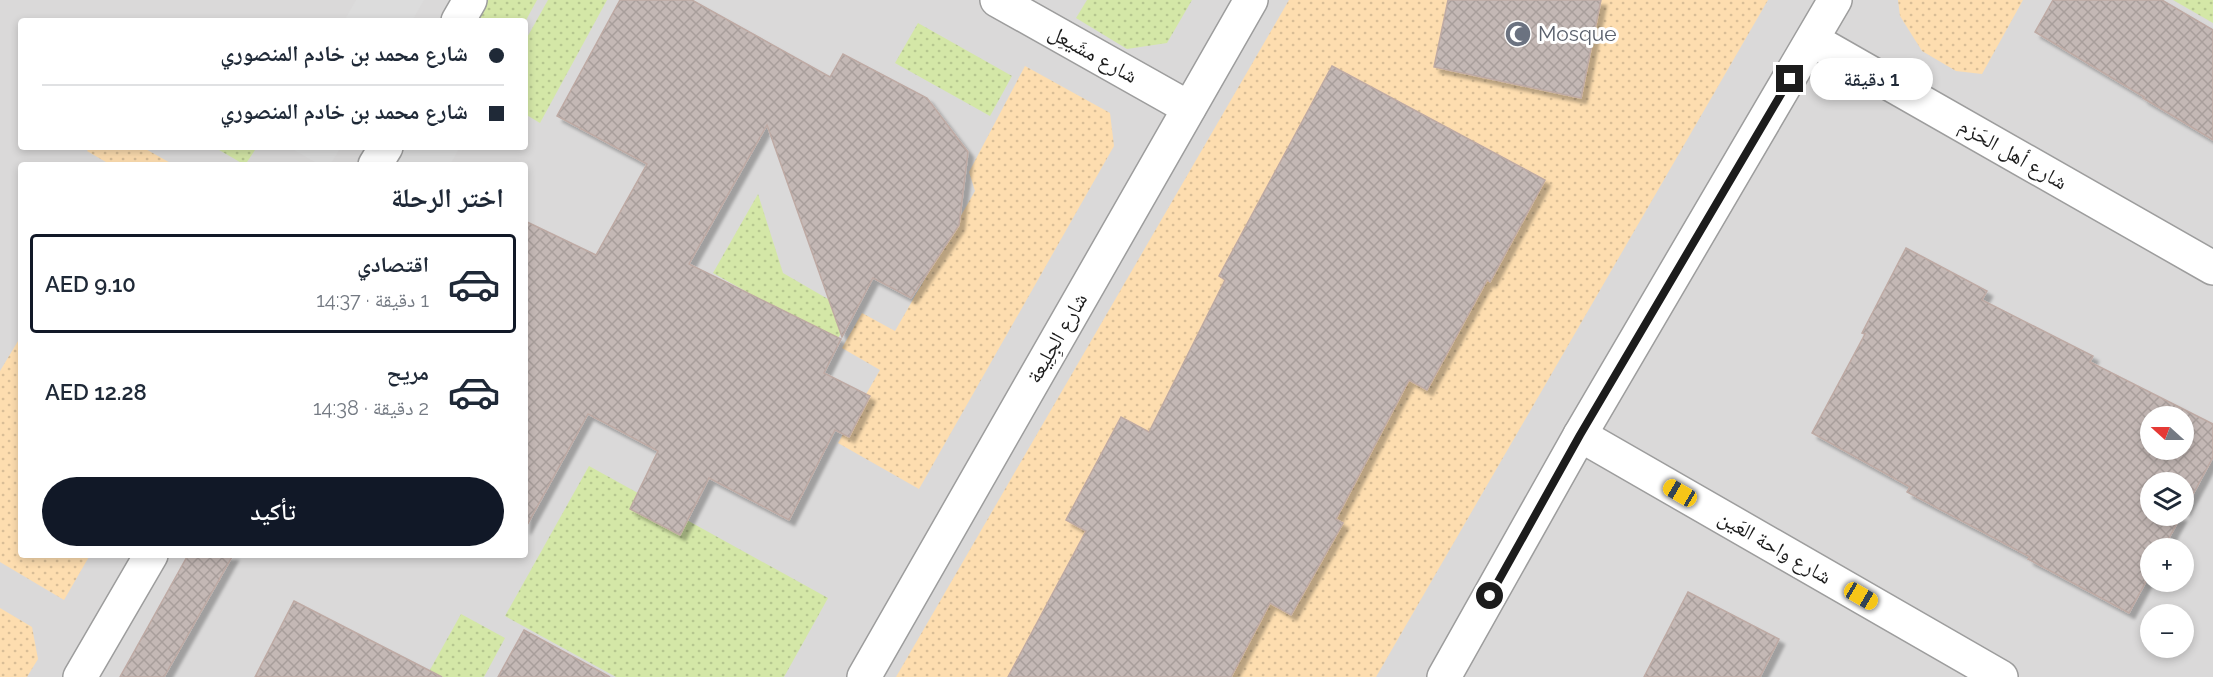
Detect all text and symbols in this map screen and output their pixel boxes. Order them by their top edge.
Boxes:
street label: شارع مشَيعِل [1044,19,1142,89]
mosque icon: Mosque [1503,19,1533,49]
place label: Mosque [1538,21,1617,46]
text: شارع محمد بن خادم المنصوري [220,40,468,66]
callout: 1 دقيقة [1811,58,1934,100]
route end [1776,65,1803,92]
text: 1 دقيقة [1844,67,1899,91]
text: شارع محمد بن خادم المنصوري [220,98,468,124]
street label: شارع أهل الحَزم [1954,113,2072,196]
text: اختر الرحلة [391,182,504,213]
text: اقتصادي [357,251,429,277]
icon: car [447,257,501,311]
text: AED 9.10 [45,271,136,297]
text: 1 دقيقة · 14:37 [316,288,429,312]
street label: شارع الجِلِيعة [1021,288,1095,389]
text: مريح [386,359,429,385]
icon: car [447,365,501,419]
text: AED 12.28 [45,379,147,405]
text: 2 دقيقة · 14:38 [313,396,429,420]
north arrow [2140,406,2194,460]
map controls [2140,406,2194,658]
button: layers [2140,472,2194,526]
car [1660,476,1700,510]
button: تأكيد [42,477,504,546]
street label: شارع واحة العَين [1714,504,1836,590]
button: + [2140,538,2194,592]
car [1841,579,1881,613]
route start [1476,582,1503,609]
button: − [2140,604,2194,658]

